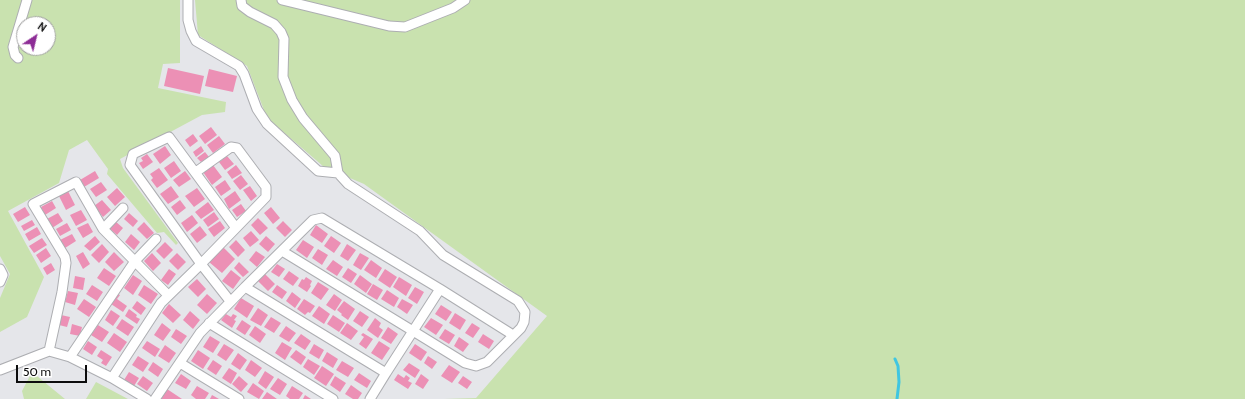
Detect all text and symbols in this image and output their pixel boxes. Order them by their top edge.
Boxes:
north arrow [16,16,56,56]
text: N [35,19,50,35]
scale bar [18,357,89,383]
text: 50 m [23,364,51,379]

